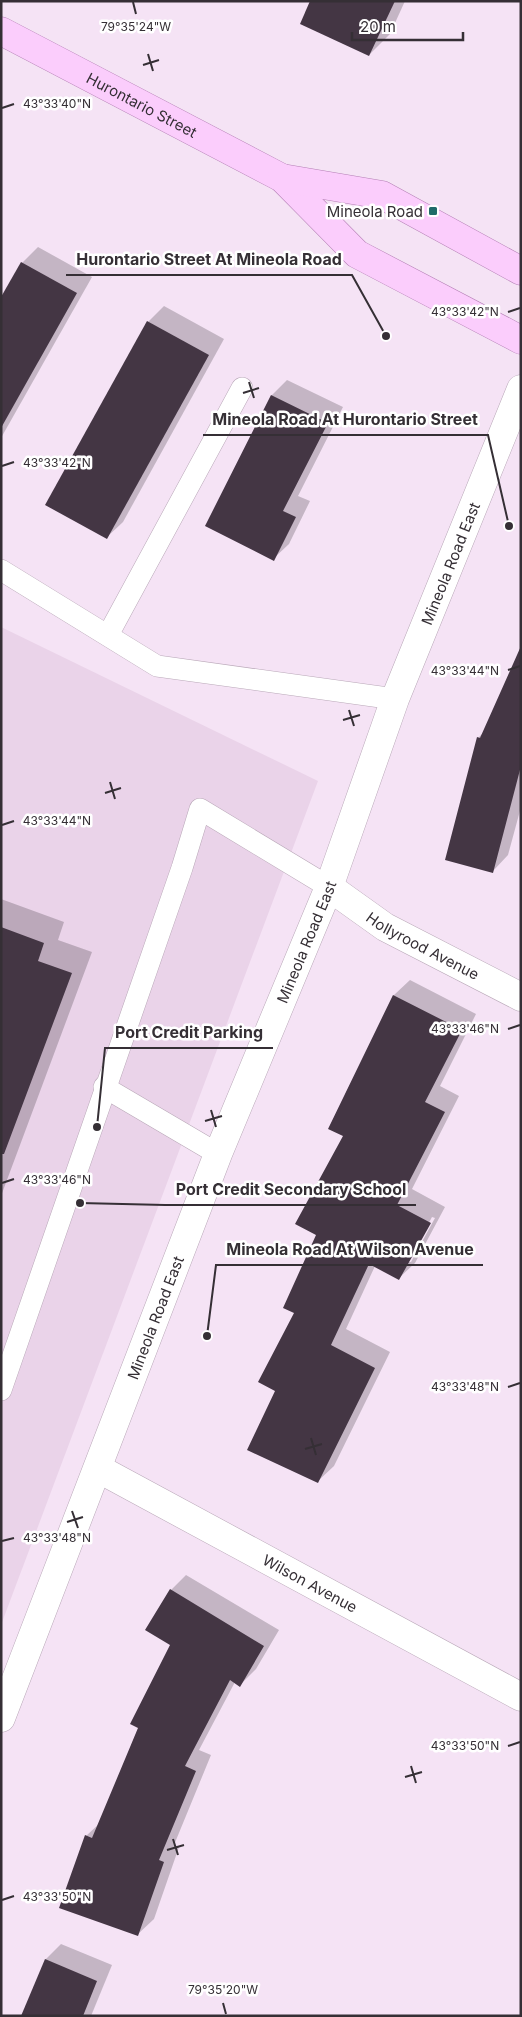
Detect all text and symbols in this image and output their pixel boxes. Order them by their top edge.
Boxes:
scale bar [352,10,463,42]
text: 20 m [360,17,396,36]
text: 79°35'24"W [101,19,171,34]
street label: Hurontario Street [83,68,200,141]
text: 43°33'40"N [23,96,91,111]
place label: Mineola Road [327,202,423,221]
marker: Mineola Road [427,205,439,217]
callout: Hurontario Street At Mineola Road [66,244,352,275]
text: Hurontario Street At Mineola Road [76,249,342,269]
text: 43°33'42"N [431,304,499,319]
callout: Mineola Road At Hurontario Street [203,404,488,435]
text: Mineola Road At Hurontario Street [212,409,478,429]
text: 43°33'42"N [23,455,91,470]
street label: Mineola Road East [417,499,484,628]
text: 43°33'44"N [431,663,499,678]
text: 43°33'44"N [23,813,91,828]
street label: Mineola Road East [272,878,340,1006]
street label: Hollyrood Avenue [363,907,483,983]
callout: Port Credit Parking [105,1017,273,1048]
text: 43°33'46"N [431,1021,499,1036]
text: Port Credit Parking [115,1022,263,1042]
text: 43°33'46"N [23,1172,91,1187]
callout: Port Credit Secondary School [165,1174,416,1205]
text: Port Credit Secondary School [176,1179,406,1199]
callout: Mineola Road At Wilson Avenue [216,1234,483,1265]
text: Mineola Road At Wilson Avenue [226,1239,474,1259]
street label: Mineola Road East [123,1253,187,1382]
text: 43°33'48"N [431,1379,499,1394]
text: 43°33'48"N [23,1530,91,1545]
street label: Wilson Avenue [260,1550,361,1616]
text: 43°33'50"N [431,1738,499,1753]
text: 43°33'50"N [23,1889,91,1904]
text: 79°35'20"W [188,1982,258,1997]

